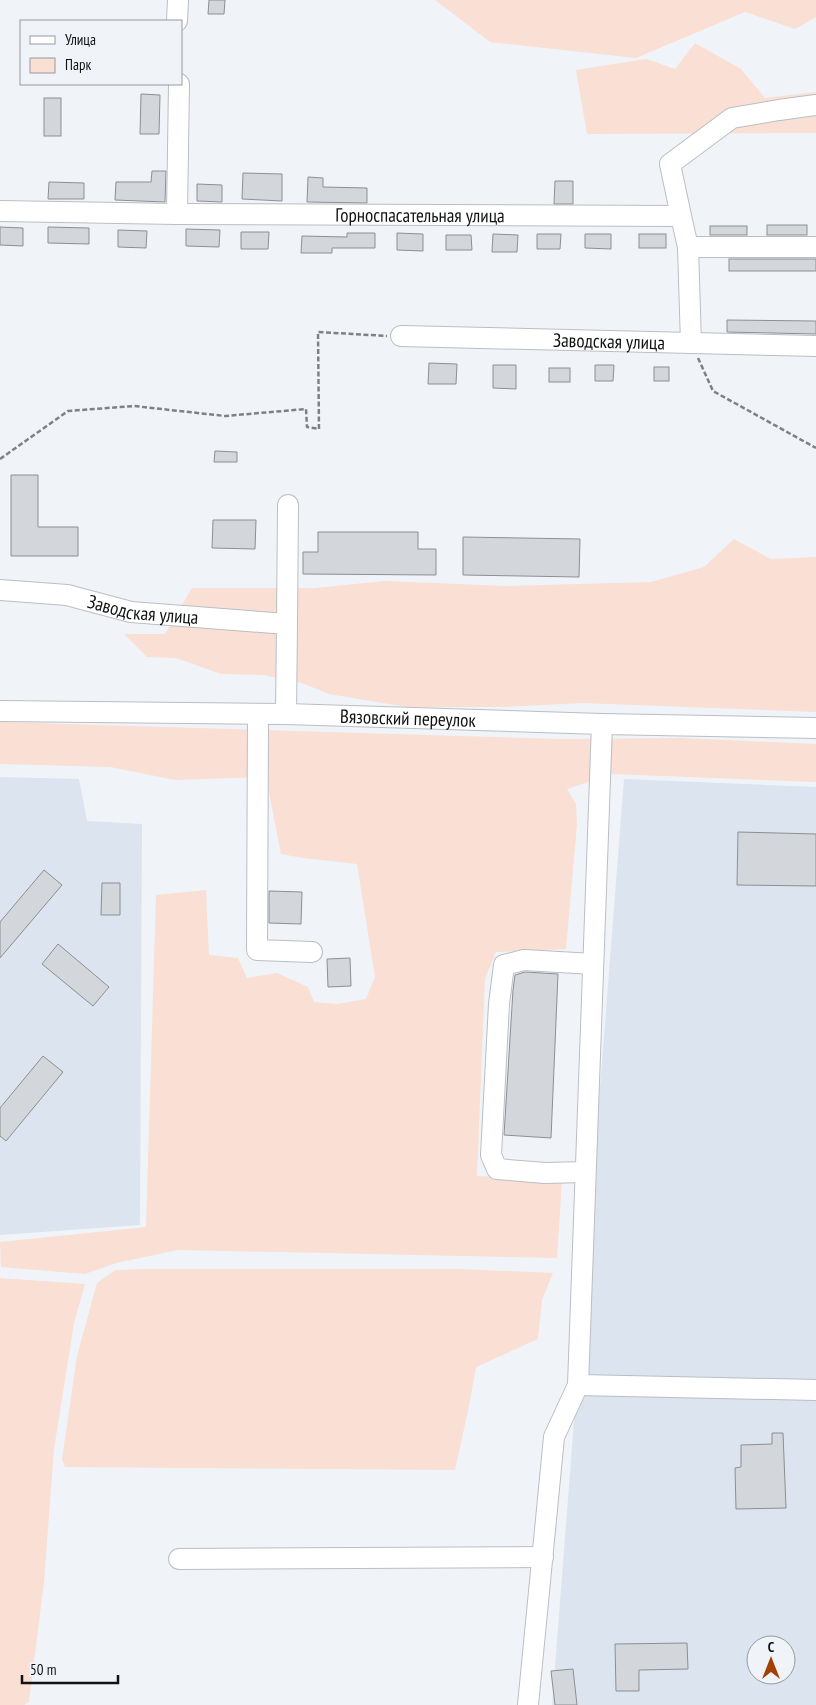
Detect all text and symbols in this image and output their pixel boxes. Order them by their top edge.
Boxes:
legend [20,20,182,85]
text: Улица [65,30,96,49]
text: Парк [65,55,91,74]
street label: Горноспасательная улица [335,203,505,227]
street label: Заводская улица [553,328,665,354]
street label: Заводская улица [85,589,199,629]
street label: Вязовский переулок [340,704,477,732]
north arrow [746,1635,796,1685]
text: С [768,1638,775,1656]
scale bar [22,1652,119,1684]
text: 50 m [30,1660,56,1679]

